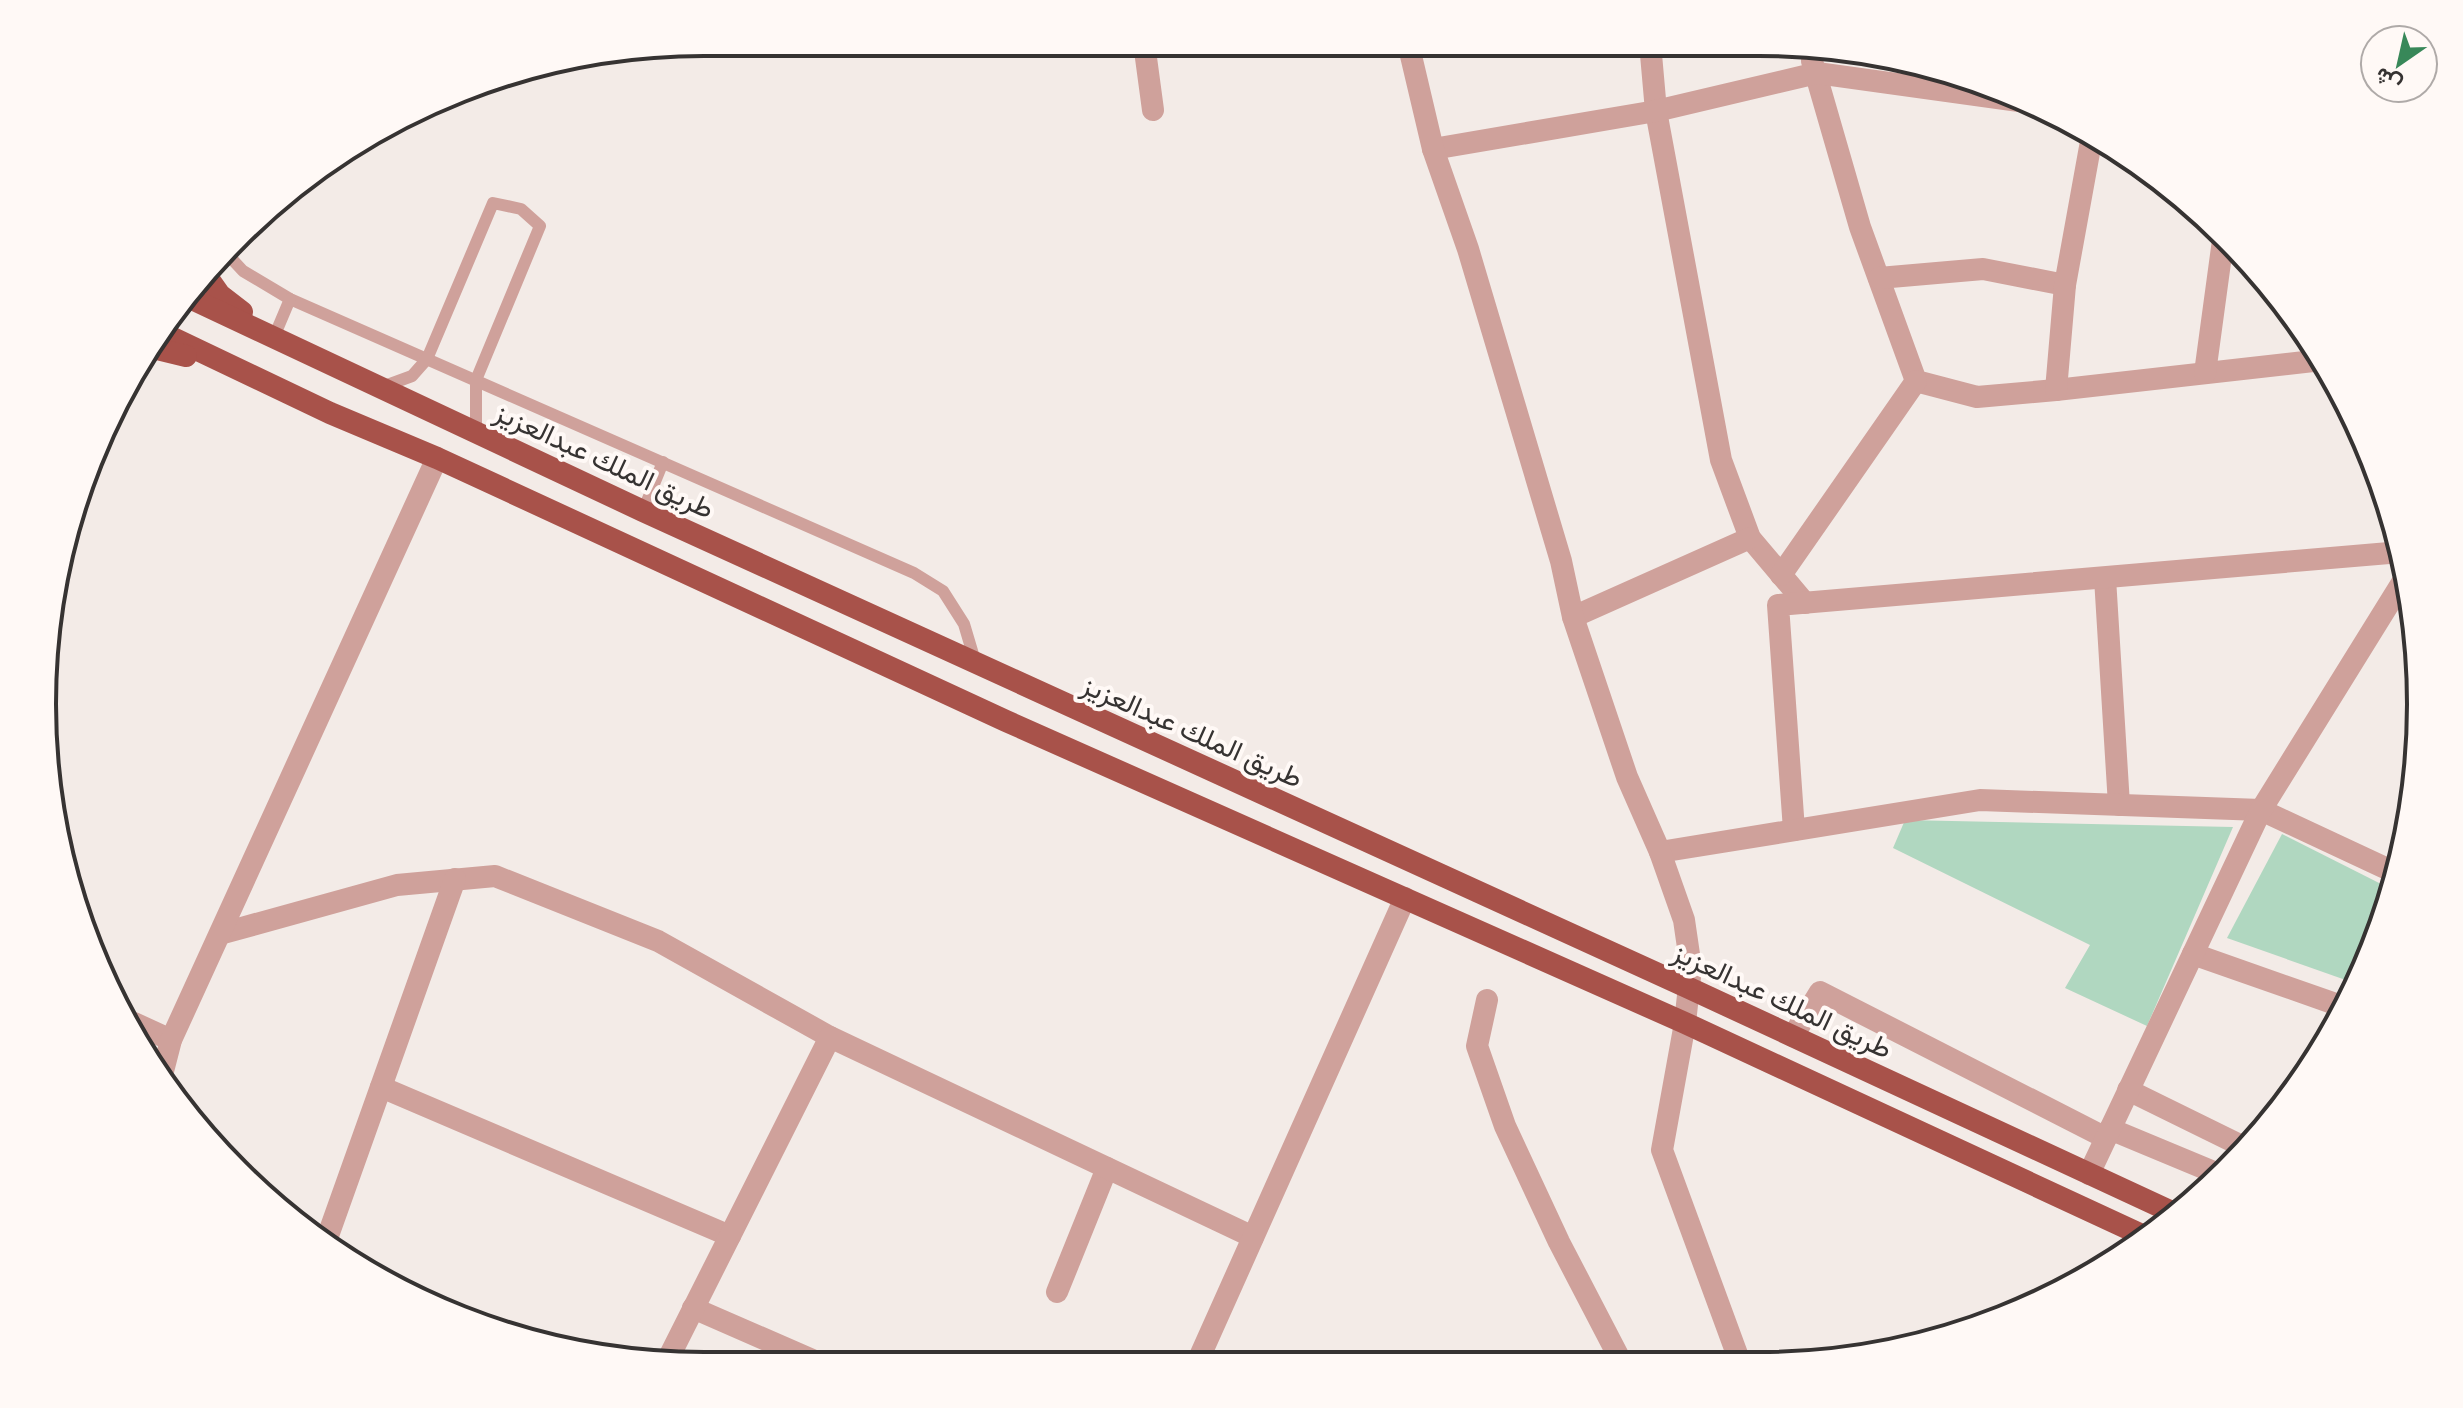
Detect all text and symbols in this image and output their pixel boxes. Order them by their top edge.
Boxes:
north arrow [2359,24,2439,104]
text: ش [2369,62,2407,100]
street label: طريق الملك عبدالعزيز [488,393,720,526]
street label: طريق الملك عبدالعزيز [1076,666,1309,796]
street label: طريق الملك عبدالعزيز [1666,933,1898,1066]

